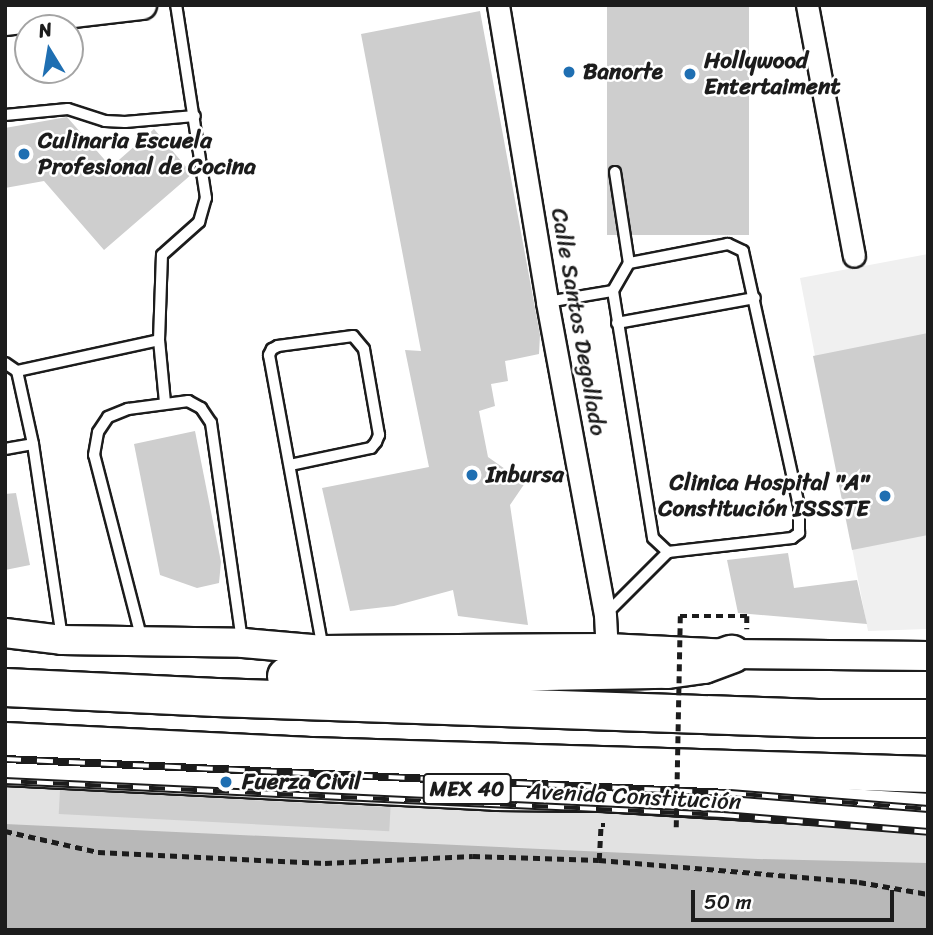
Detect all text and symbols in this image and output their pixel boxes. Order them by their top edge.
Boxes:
text: N [36,12,55,47]
north arrow [14,14,84,84]
place label: Hollywood Entertaiment [704,47,840,101]
place label: Banorte [583,58,663,86]
marker: Banorte [561,64,577,80]
marker: Hollywood Entertaiment [682,66,698,82]
place label: Culinaria Escuela Profesional de Cocina [38,127,257,181]
marker: Culinaria Escuela Profesional de Cocina [16,146,32,162]
street label: Calle Santos Degollado [544,207,612,437]
place label: Inbursa [486,461,564,489]
marker: Inbursa [464,467,480,483]
place label: Clinica Hospital "A" Constitución ISSSTE [658,469,869,523]
marker: Clinica Hospital "A" Constitución ISSSTE [875,486,895,506]
place label: Fuerza Civil [242,768,361,796]
marker: Fuerza Civil [216,772,236,792]
road number: MEX 40 [421,772,512,806]
street label: Avenida Constitución [526,778,742,816]
scale bar [695,876,898,920]
text: 50 m [704,883,752,921]

